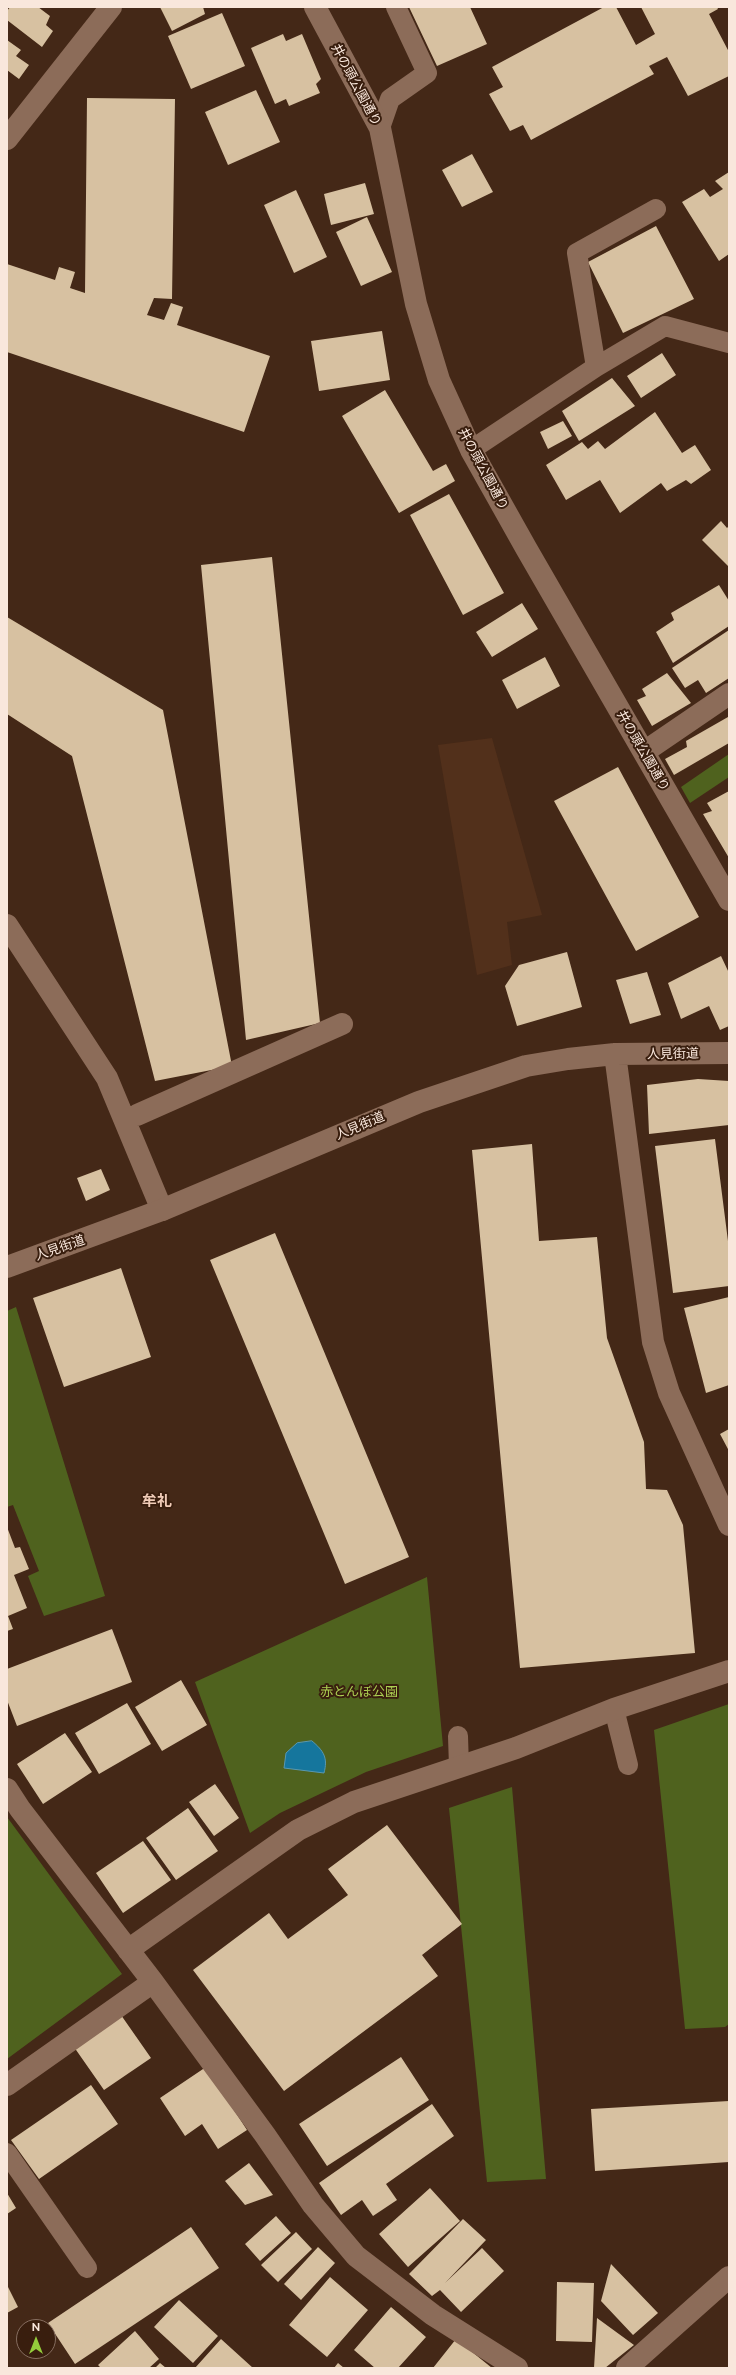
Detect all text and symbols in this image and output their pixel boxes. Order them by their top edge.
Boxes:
street label: 井の頭公園通り [328,41,384,129]
street label: 井の頭公園通り [455,425,511,513]
street label: 井の頭公園通り [613,708,673,794]
street label: 人見街道 [647,1046,699,1062]
street label: 人見街道 [333,1109,387,1143]
street label: 人見街道 [33,1232,87,1264]
district label: 牟礼 [142,1492,172,1510]
park label: 赤とんぼ公園 [320,1684,398,1700]
north arrow [16,2319,56,2359]
text: N [32,2321,40,2334]

